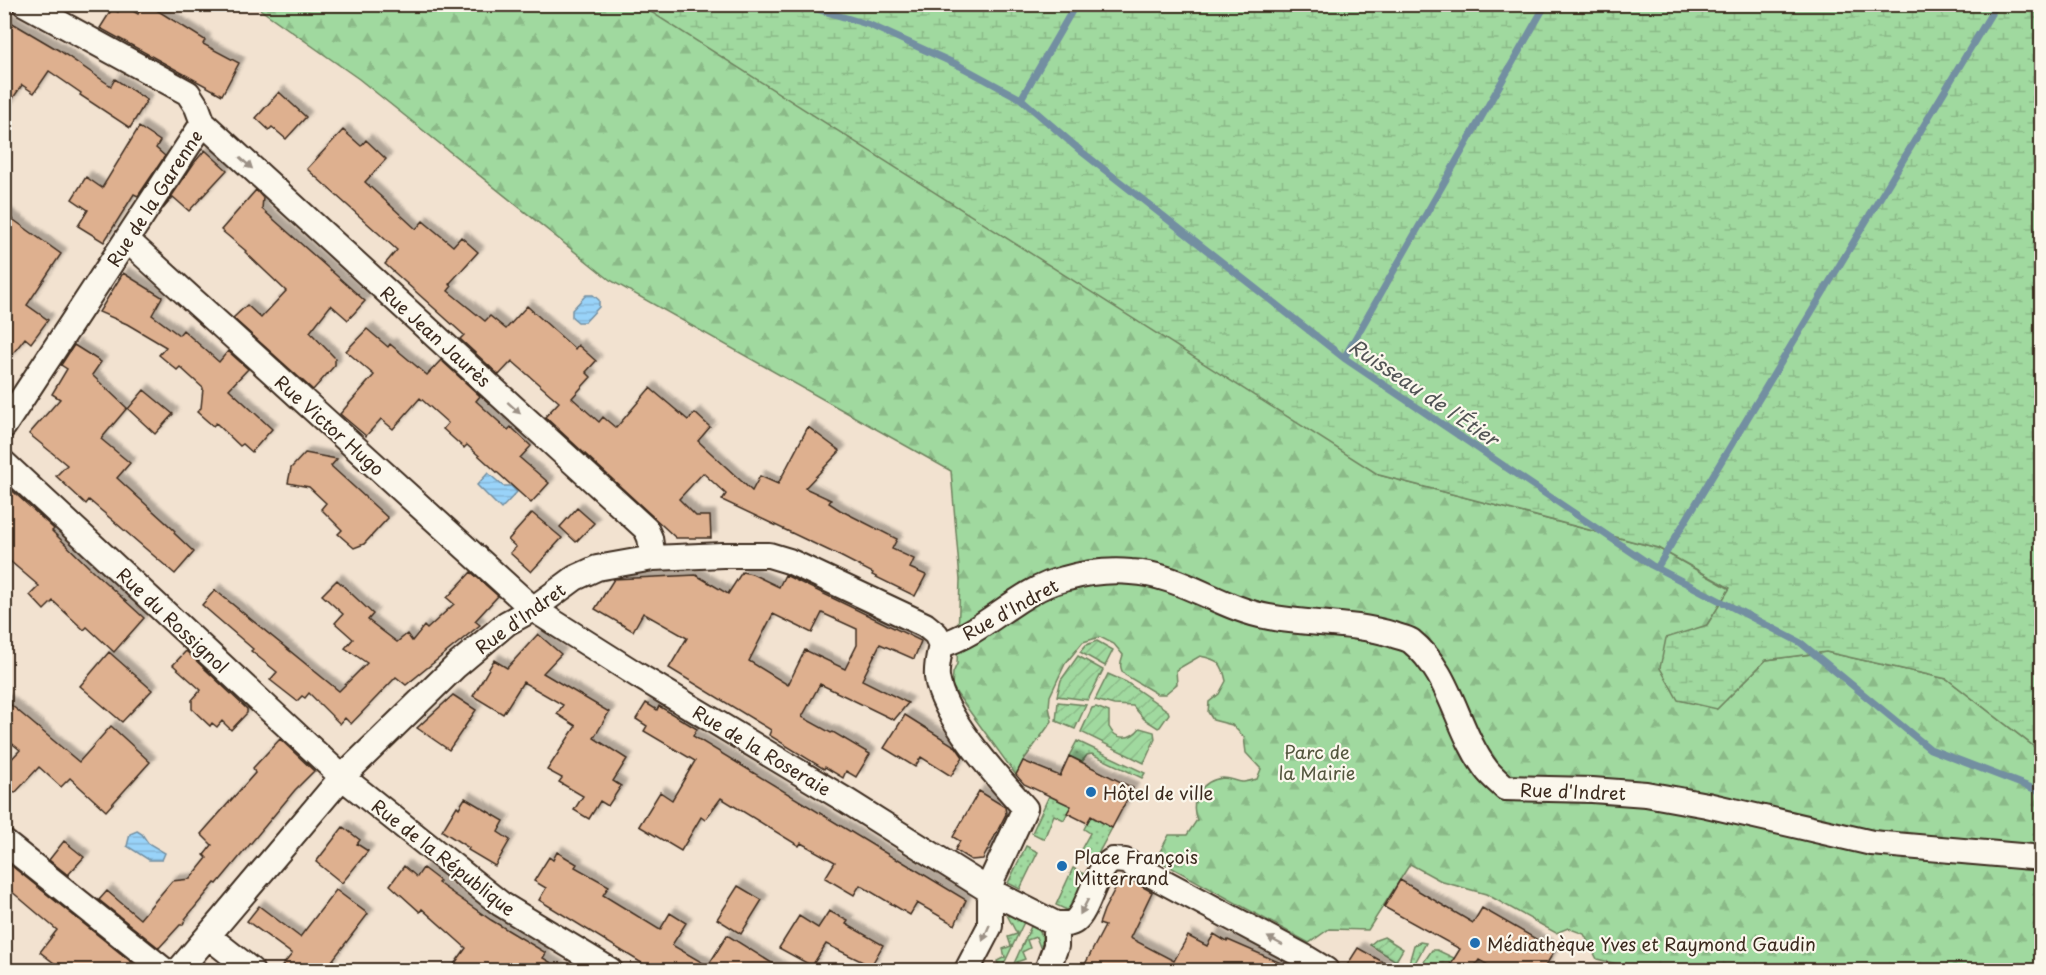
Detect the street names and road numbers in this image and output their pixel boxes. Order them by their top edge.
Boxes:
street label: Rue de la Garenne [100,124,208,272]
street label: Rue Jean Jaurès [375,279,497,393]
street label: Rue Victor Hugo [269,368,391,482]
street label: Rue du Rossignol [111,561,235,679]
street label: Rue d'Indret [957,572,1063,646]
street label: Rue d'Indret [469,576,571,660]
street label: Rue de la Roseraie [688,698,836,802]
street label: Rue d'Indret [1520,776,1626,806]
street label: Rue de la République [366,792,522,922]

